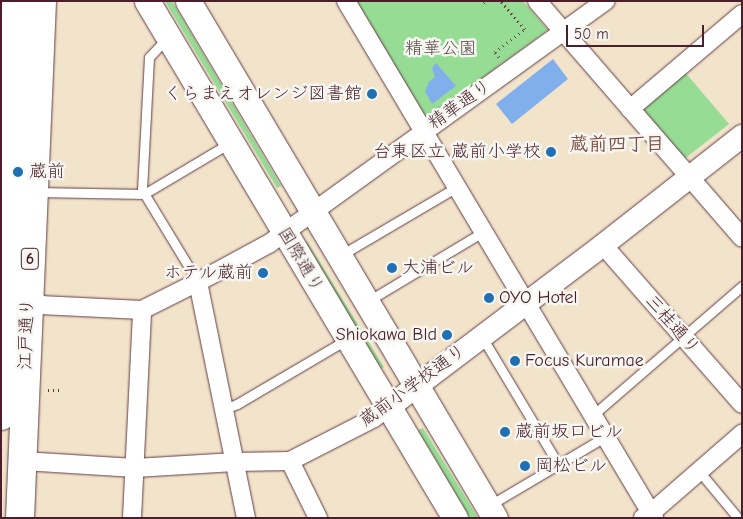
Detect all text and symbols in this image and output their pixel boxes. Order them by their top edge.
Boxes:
scale bar [568,15,706,47]
text: 50 m [574,25,609,43]
park label: 精華公園 [405,38,477,60]
street label: 精華通り [424,76,496,134]
place label: くらまえオレンジ図書館 [164,83,362,105]
marker: くらまえオレンジ図書館 [366,88,378,100]
district label: 蔵前四丁目 [570,134,664,156]
place label: 台東区立 蔵前小学校 [373,141,541,163]
marker: 台東区立 蔵前小学校 [545,146,557,158]
place label: 蔵前 [29,161,65,183]
marker: 蔵前 [11,165,25,179]
street label: 国際通り [272,224,328,296]
road number: 6 [20,245,40,272]
place label: 大浦ビル [402,257,474,279]
place label: ホテル蔵前 [163,262,253,284]
marker: 大浦ビル [386,262,398,274]
marker: ホテル蔵前 [257,267,269,279]
place label: OYO Hotel [499,287,577,309]
street label: 三桂通り [640,291,704,359]
marker: OYO Hotel [483,292,495,304]
street label: 江戸通り [15,298,39,370]
place label: Shiokawa Bld [336,324,437,346]
marker: Shiokawa Bld [441,329,453,341]
street label: 蔵前小学校通り [356,340,470,432]
place label: Focus Kuramae [525,350,644,372]
marker: Focus Kuramae [509,355,521,367]
place label: 蔵前坂口ビル [515,421,623,443]
marker: 蔵前坂口ビル [499,426,511,438]
place label: 岡松ビル [535,455,607,477]
marker: 岡松ビル [519,460,531,472]

